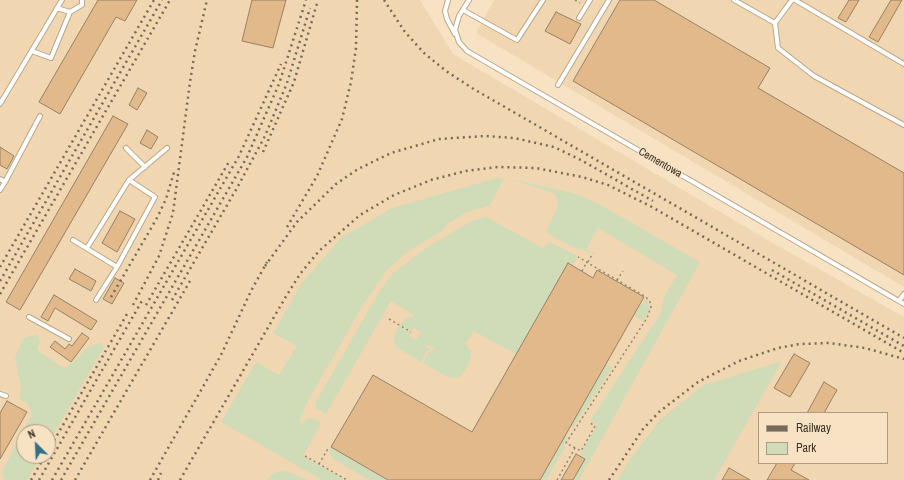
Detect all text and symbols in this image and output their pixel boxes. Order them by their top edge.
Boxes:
street label: Cementowa [636,145,684,181]
legend [758,412,888,464]
text: Railway [796,420,831,436]
north arrow [16,424,56,464]
text: N [26,426,37,442]
text: Park [796,440,816,456]

